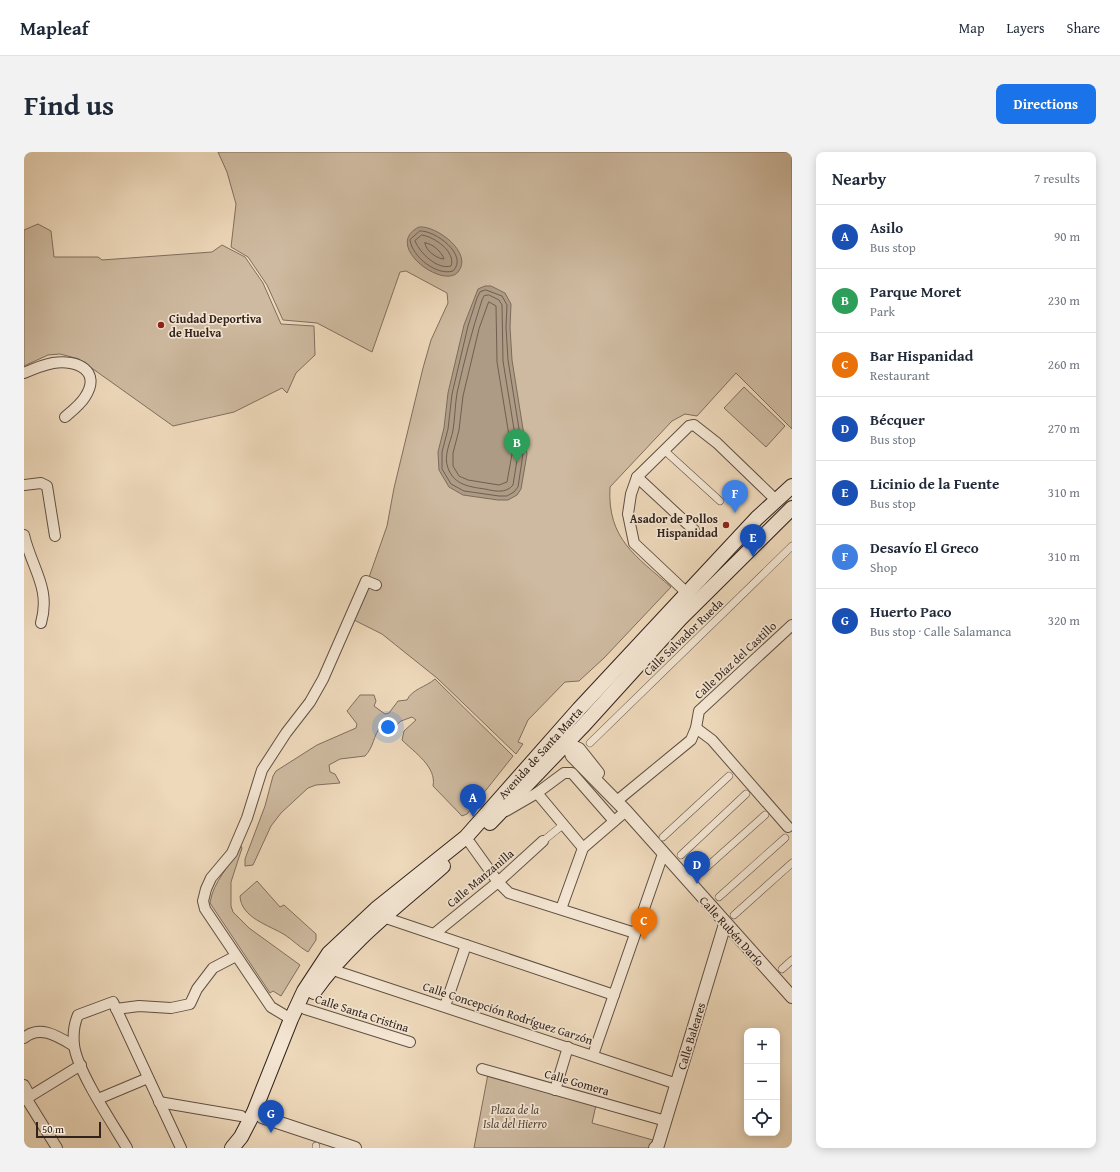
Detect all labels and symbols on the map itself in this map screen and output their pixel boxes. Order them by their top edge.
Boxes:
place label: Ciudad Deportiva de Huelva [169,310,263,341]
marker: Ciudad Deportiva de Huelva [156,320,166,330]
pin: B [504,429,530,462]
pin: F [722,480,748,513]
place label: Asador de Pollos Hispanidad [630,510,718,541]
marker: Asador de Pollos Hispanidad [721,520,731,530]
pin: E [740,524,766,557]
street label: Calle Salvador Rueda [639,594,727,679]
street label: Calle Díaz del Castillo [690,617,780,703]
street label: Avenida de Santa Marta [494,703,586,803]
your location [378,717,398,737]
pin: A [460,784,486,817]
street label: Calle Manzanilla [443,845,517,911]
pin: D [684,851,710,884]
street label: Calle Rubén Darío [696,892,768,970]
pin: C [631,907,657,940]
street label: Calle Concepción Rodríguez Garzón [421,977,595,1049]
street label: Calle Santa Cristina [313,990,411,1036]
street label: Calle Baleares [673,1000,709,1072]
street label: Calle Gomera [543,1065,612,1099]
pin: G [258,1100,284,1133]
park label: Plaza de la Isla del Hierro [483,1101,547,1132]
scale bar [36,1120,101,1139]

